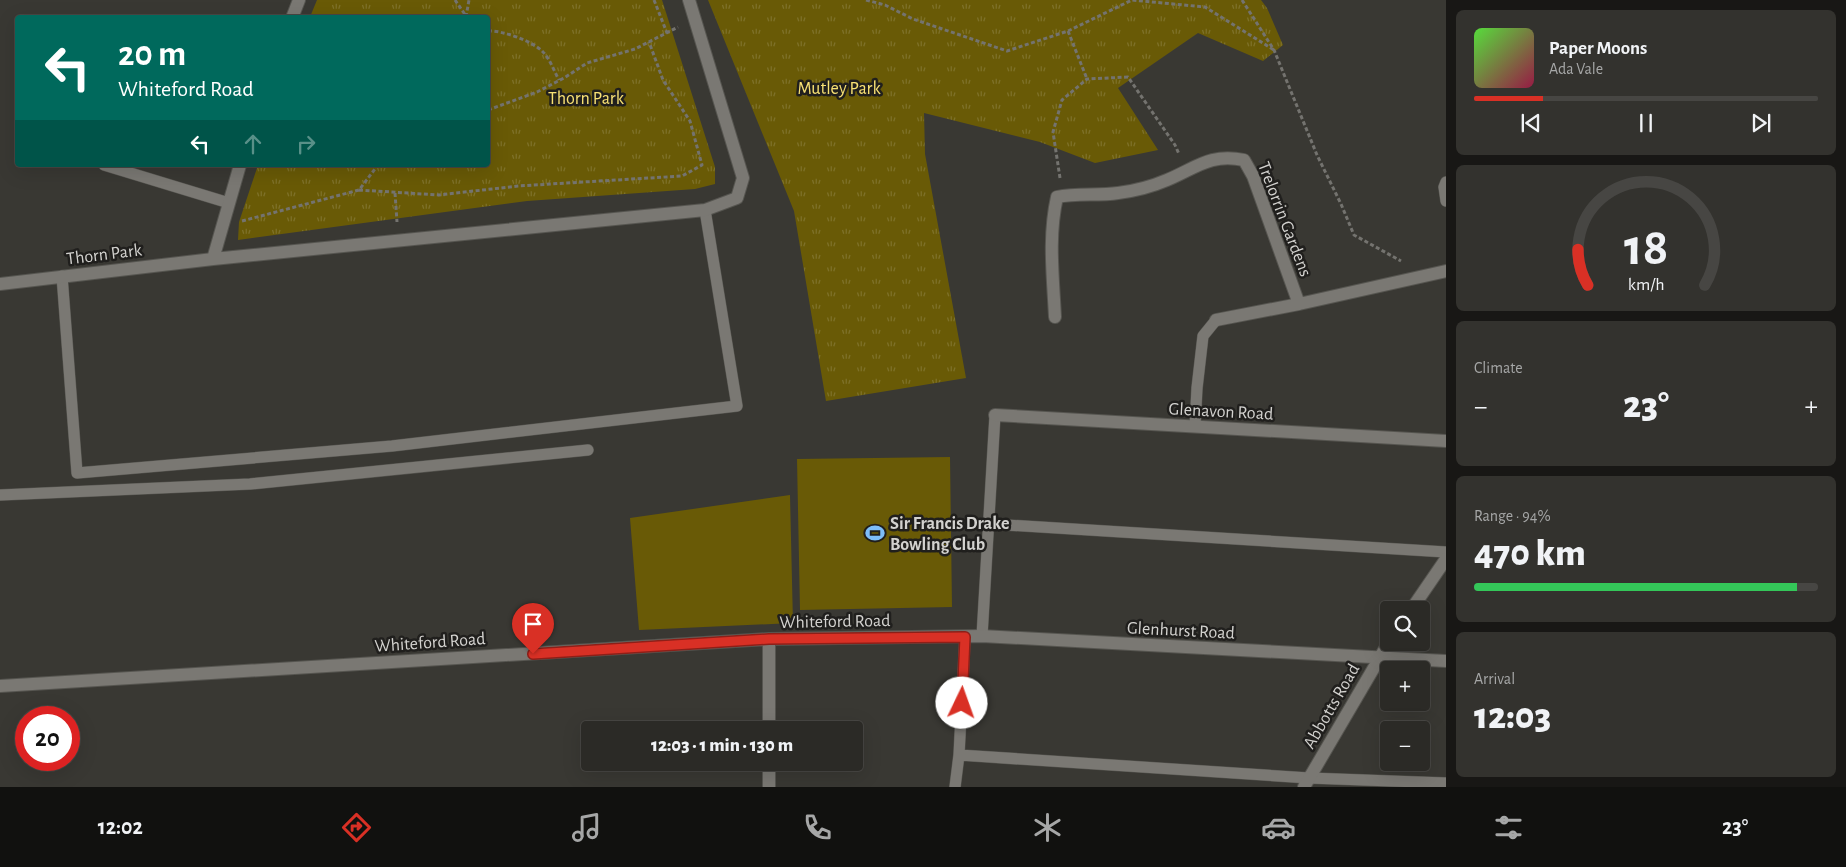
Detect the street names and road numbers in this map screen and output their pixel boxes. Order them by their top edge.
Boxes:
street label: Trelorrin Gardens [1254,160,1314,279]
street label: Thorn Park [65,241,144,269]
street label: Glenavon Road [1168,400,1274,424]
street label: Whiteford Road [779,612,891,632]
street label: Glenhurst Road [1127,619,1235,643]
street label: Whiteford Road [374,630,486,656]
street label: Abbotts Road [1300,661,1363,752]

